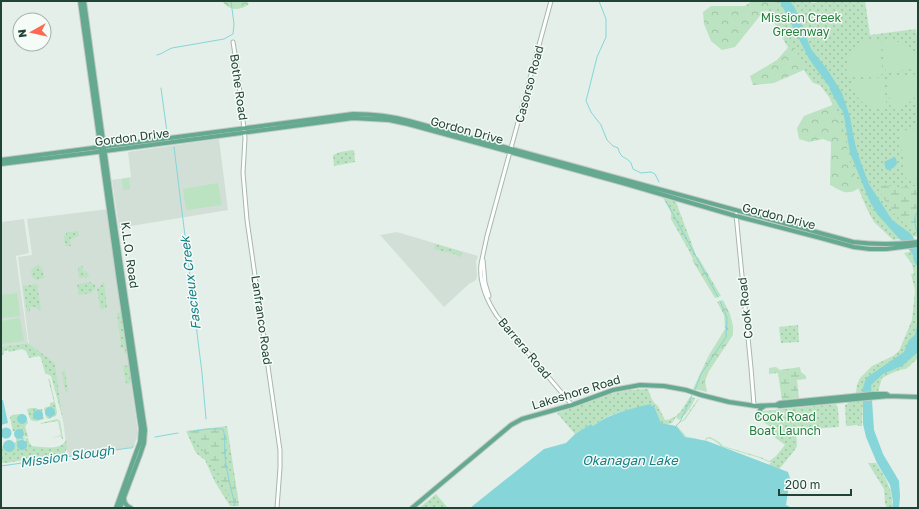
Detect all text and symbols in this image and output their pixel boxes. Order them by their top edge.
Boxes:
park label: Mission Creek Greenway [761,10,841,39]
north arrow [12,12,52,52]
text: N [15,28,29,39]
street label: Casorso Road [512,44,546,124]
street label: Bothe Road [227,53,251,121]
street label: Gordon Drive [429,113,505,147]
street label: Gordon Drive [94,125,170,149]
street label: Gordon Drive [741,200,817,232]
street label: K.L.O. Road [118,221,142,289]
water label: Fascieux Creek [176,234,204,331]
street label: Lanfranco Road [248,274,276,366]
street label: Cook Road [734,277,756,339]
street label: Barrera Road [495,315,555,381]
street label: Lakeshore Road [530,371,622,413]
park label: Cook Road Boat Launch [749,409,821,438]
water label: Mission Slough [19,441,116,471]
water label: Okanagan Lake [582,452,679,468]
scale bar [779,471,851,497]
text: 200 m [785,477,820,492]

